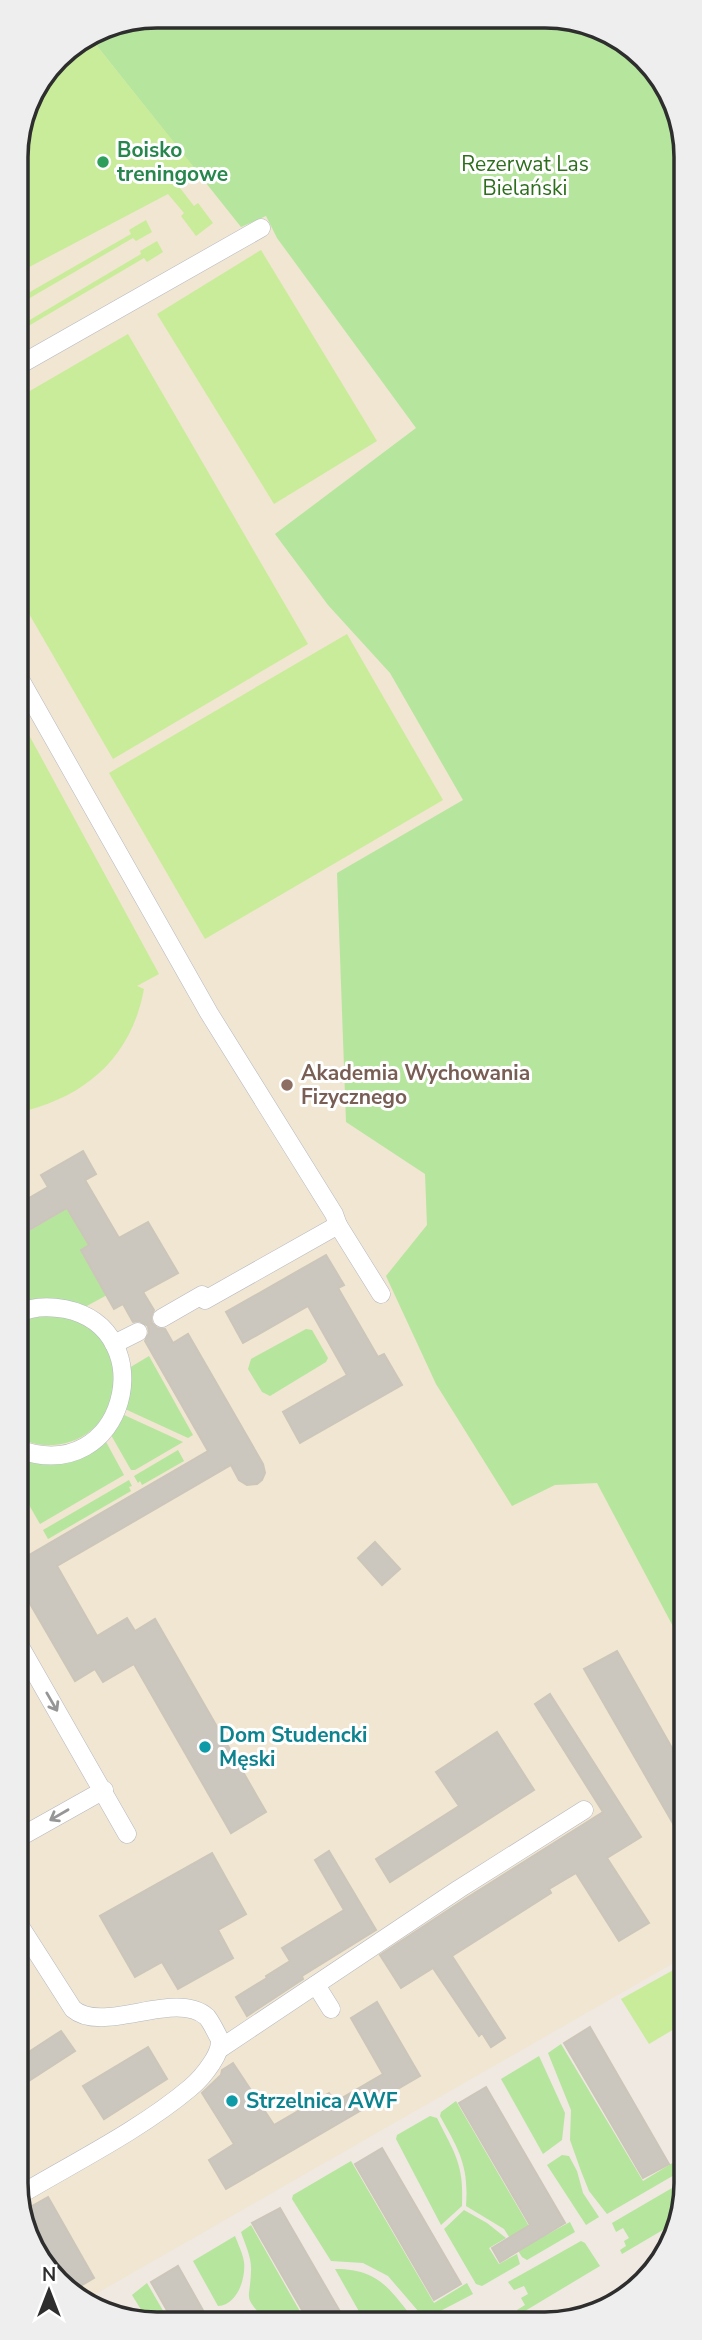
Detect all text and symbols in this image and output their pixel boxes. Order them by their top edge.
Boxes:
place label: Boisko treningowe [117,136,228,188]
park label: Rezerwat Las Bielański [461,150,589,202]
marker: Boisko treningowe [95,154,111,170]
place label: Akademia Wychowania Fizycznego [301,1059,530,1111]
marker: Akademia Wychowania Fizycznego [279,1077,295,1093]
one-way arrow [45,1691,59,1711]
place label: Dom Studencki Męski [219,1721,367,1773]
marker: Dom Studencki Męski [197,1739,213,1755]
one-way arrow [50,1808,70,1822]
place label: Strzelnica AWF [246,2087,398,2115]
marker: Strzelnica AWF [224,2093,240,2109]
north arrow [14,2256,84,2326]
text: N [42,2262,56,2288]

